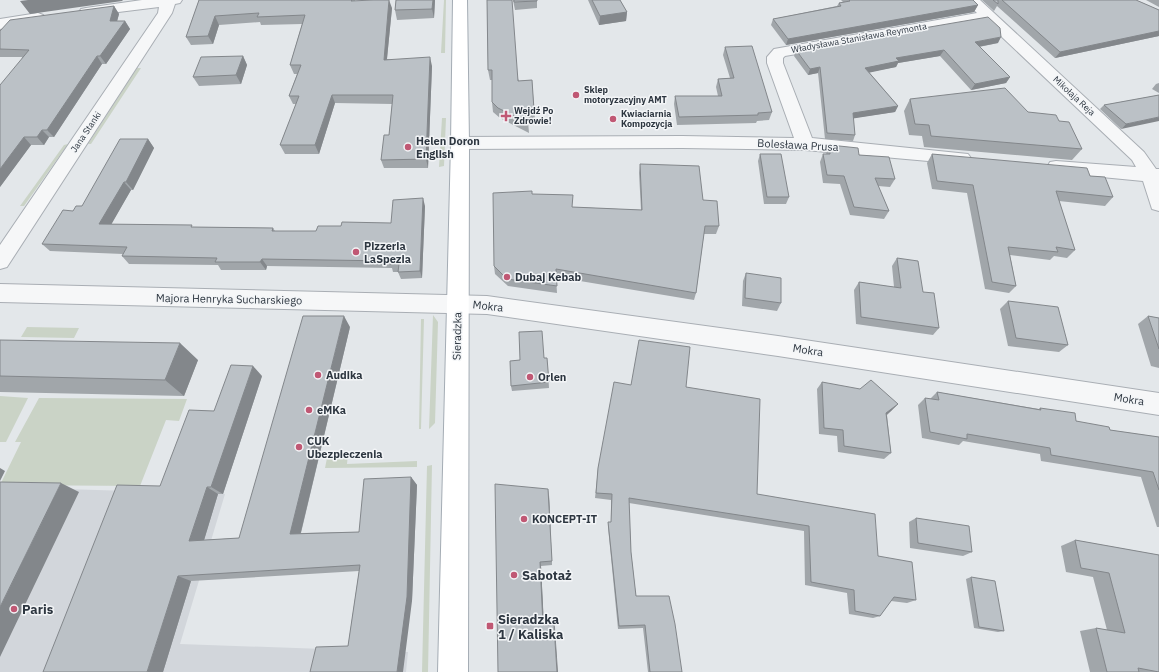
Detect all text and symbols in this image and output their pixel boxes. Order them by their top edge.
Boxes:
street label: Władysława Stanisława Reymonta [790,20,928,55]
street label: Mikołaja Reja [1051,73,1098,118]
place label: Sklep motoryzacyjny AMT [584,84,668,105]
marker: Sklep motoryzacyjny AMT [571,90,581,100]
place label: Wejdź Po Zdrowie! [514,105,553,126]
place label: Kwiaciarnia Kompozycja [621,108,672,129]
street label: Jana Stanki [68,109,103,154]
marker: Wejdź Po Zdrowie! [501,111,511,121]
marker: Kwiaciarnia Kompozycja [608,114,618,124]
place label: Helen Doron English [416,134,480,161]
street label: Bolesława Prusa [757,136,839,154]
marker: Helen Doron English [403,142,413,152]
place label: Pizzeria LaSpezia [364,239,411,266]
marker: Pizzeria LaSpezia [351,247,361,257]
place label: Dubaj Kebab [515,270,581,284]
marker: Dubaj Kebab [502,272,512,282]
street label: Majora Henryka Sucharskiego [156,291,302,307]
street label: Mokra [472,297,504,315]
street label: Sieradzka [450,312,464,360]
street label: Mokra [792,341,824,359]
place label: Audika [326,368,363,382]
marker: Audika [313,370,323,380]
place label: Orlen [538,370,566,384]
marker: Orlen [525,372,535,382]
street label: Mokra [1113,390,1145,408]
place label: eMKa [317,403,346,417]
marker: eMKa [304,405,314,415]
place label: CUK Ubezpieczenia [307,434,383,461]
marker: CUK Ubezpieczenia [294,442,304,452]
place label: KONCEPT-IT [532,512,598,526]
marker: KONCEPT-IT [519,514,529,524]
place label: Sabotaż [522,567,572,584]
marker: Sabotaż [509,570,519,580]
place label: Paris [22,601,54,618]
marker: Paris [9,604,19,614]
place label: Sieradzka 1 / Kaliska [498,611,563,643]
marker: Sieradzka 1 / Kaliska [485,621,495,631]

